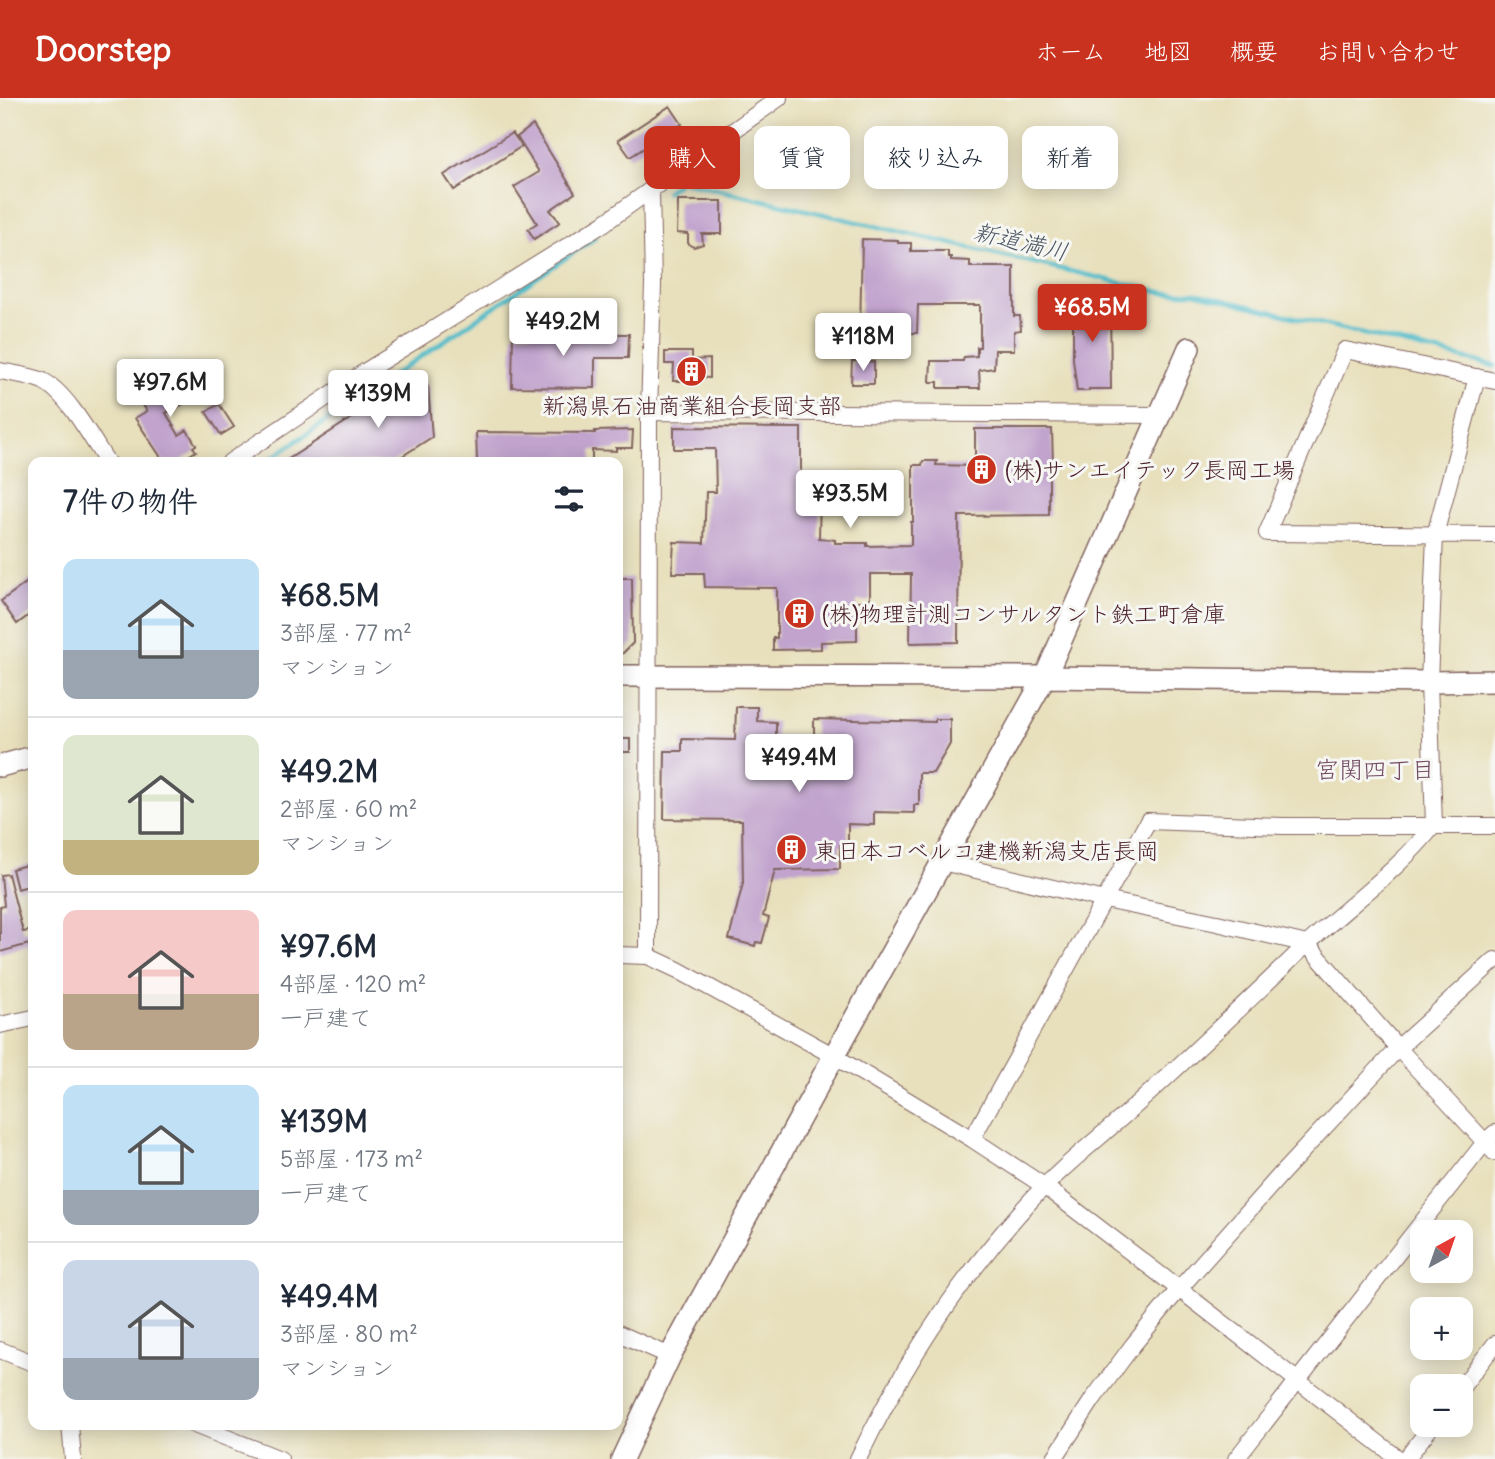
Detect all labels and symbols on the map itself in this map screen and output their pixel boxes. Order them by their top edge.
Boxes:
water label: 新道満川 [971,216,1071,266]
pin: ¥68.5M [1035,285,1149,344]
pin: ¥49.2M [506,299,620,358]
pin: ¥118M [814,314,912,373]
building icon: 新潟県石油商業組合長岡支部 [675,354,709,388]
pin: ¥97.6M [113,360,227,419]
pin: ¥139M [329,370,427,430]
place label: 新潟県石油商業組合長岡支部 [543,391,842,420]
building icon: (株)サンエイテック長岡工場 [965,452,999,486]
place label: (株)サンエイテック長岡工場 [1005,455,1295,484]
pin: ¥93.5M [793,470,907,530]
building icon: (株)物理計測コンサルタント鉄工町倉庫 [782,596,816,630]
place label: (株)物理計測コンサルタント鉄工町倉庫 [822,599,1226,628]
pin: ¥49.4M [742,734,856,794]
district label: 宮関四丁目 [1315,754,1435,784]
building icon: 東日本コベルコ建機新潟支店長岡 [774,833,808,867]
place label: 東日本コベルコ建機新潟支店長岡 [814,836,1159,865]
north arrow [1410,1220,1474,1283]

